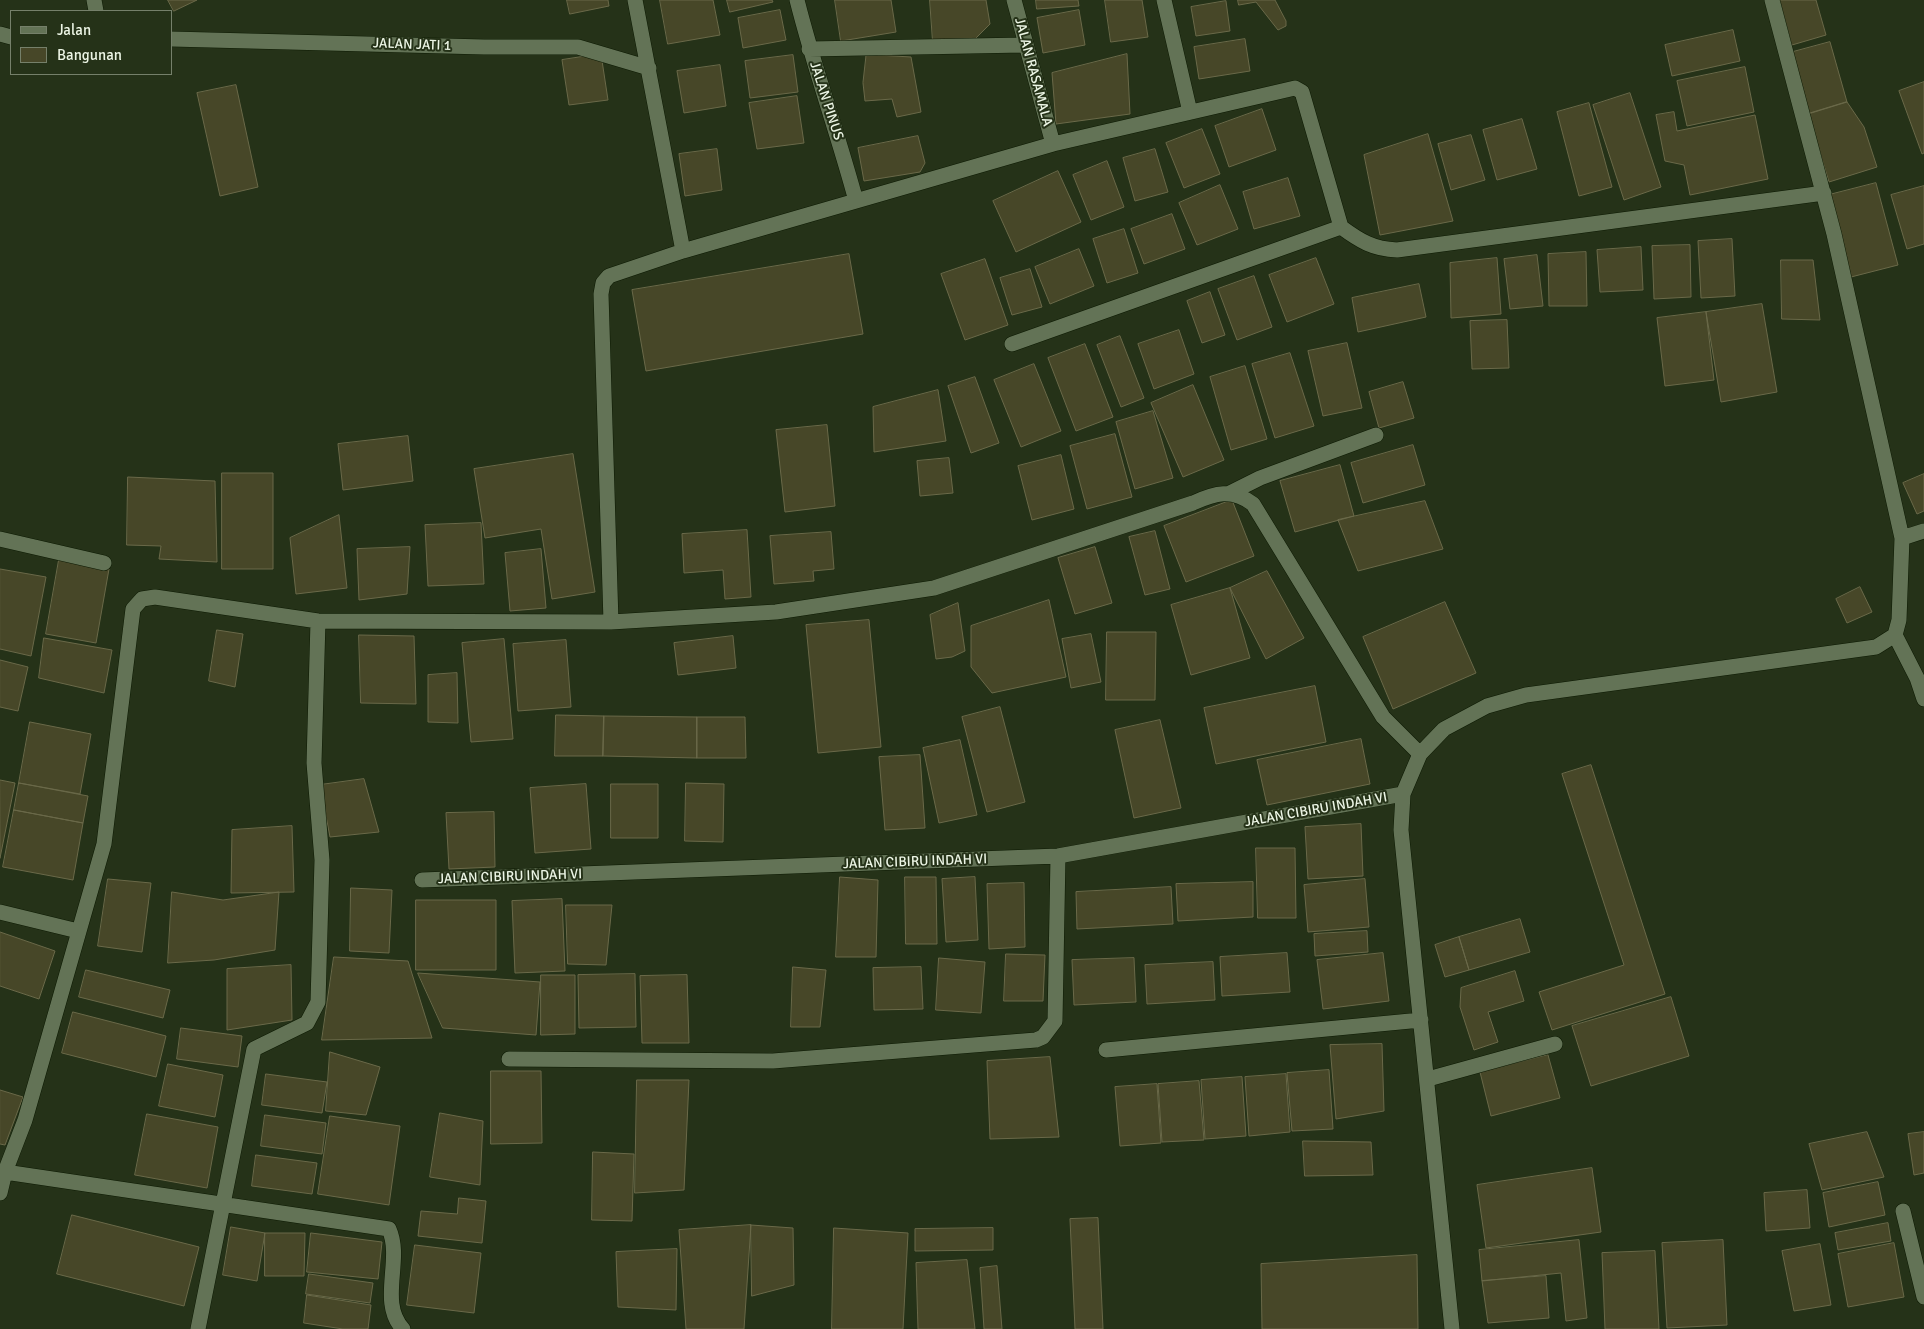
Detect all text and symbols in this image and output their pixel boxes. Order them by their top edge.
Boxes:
legend [10,10,172,75]
street label: JALAN RASAMALA [1010,16,1056,128]
text: Jalan [57,21,91,39]
street label: JALAN JATI 1 [373,35,451,55]
text: Bangunan [57,46,122,64]
street label: JALAN PINUS [805,60,847,142]
street label: JALAN CIBIRU INDAH VI [1243,789,1389,831]
street label: JALAN CIBIRU INDAH VI [843,851,987,873]
street label: JALAN CIBIRU INDAH VI [438,866,582,888]

